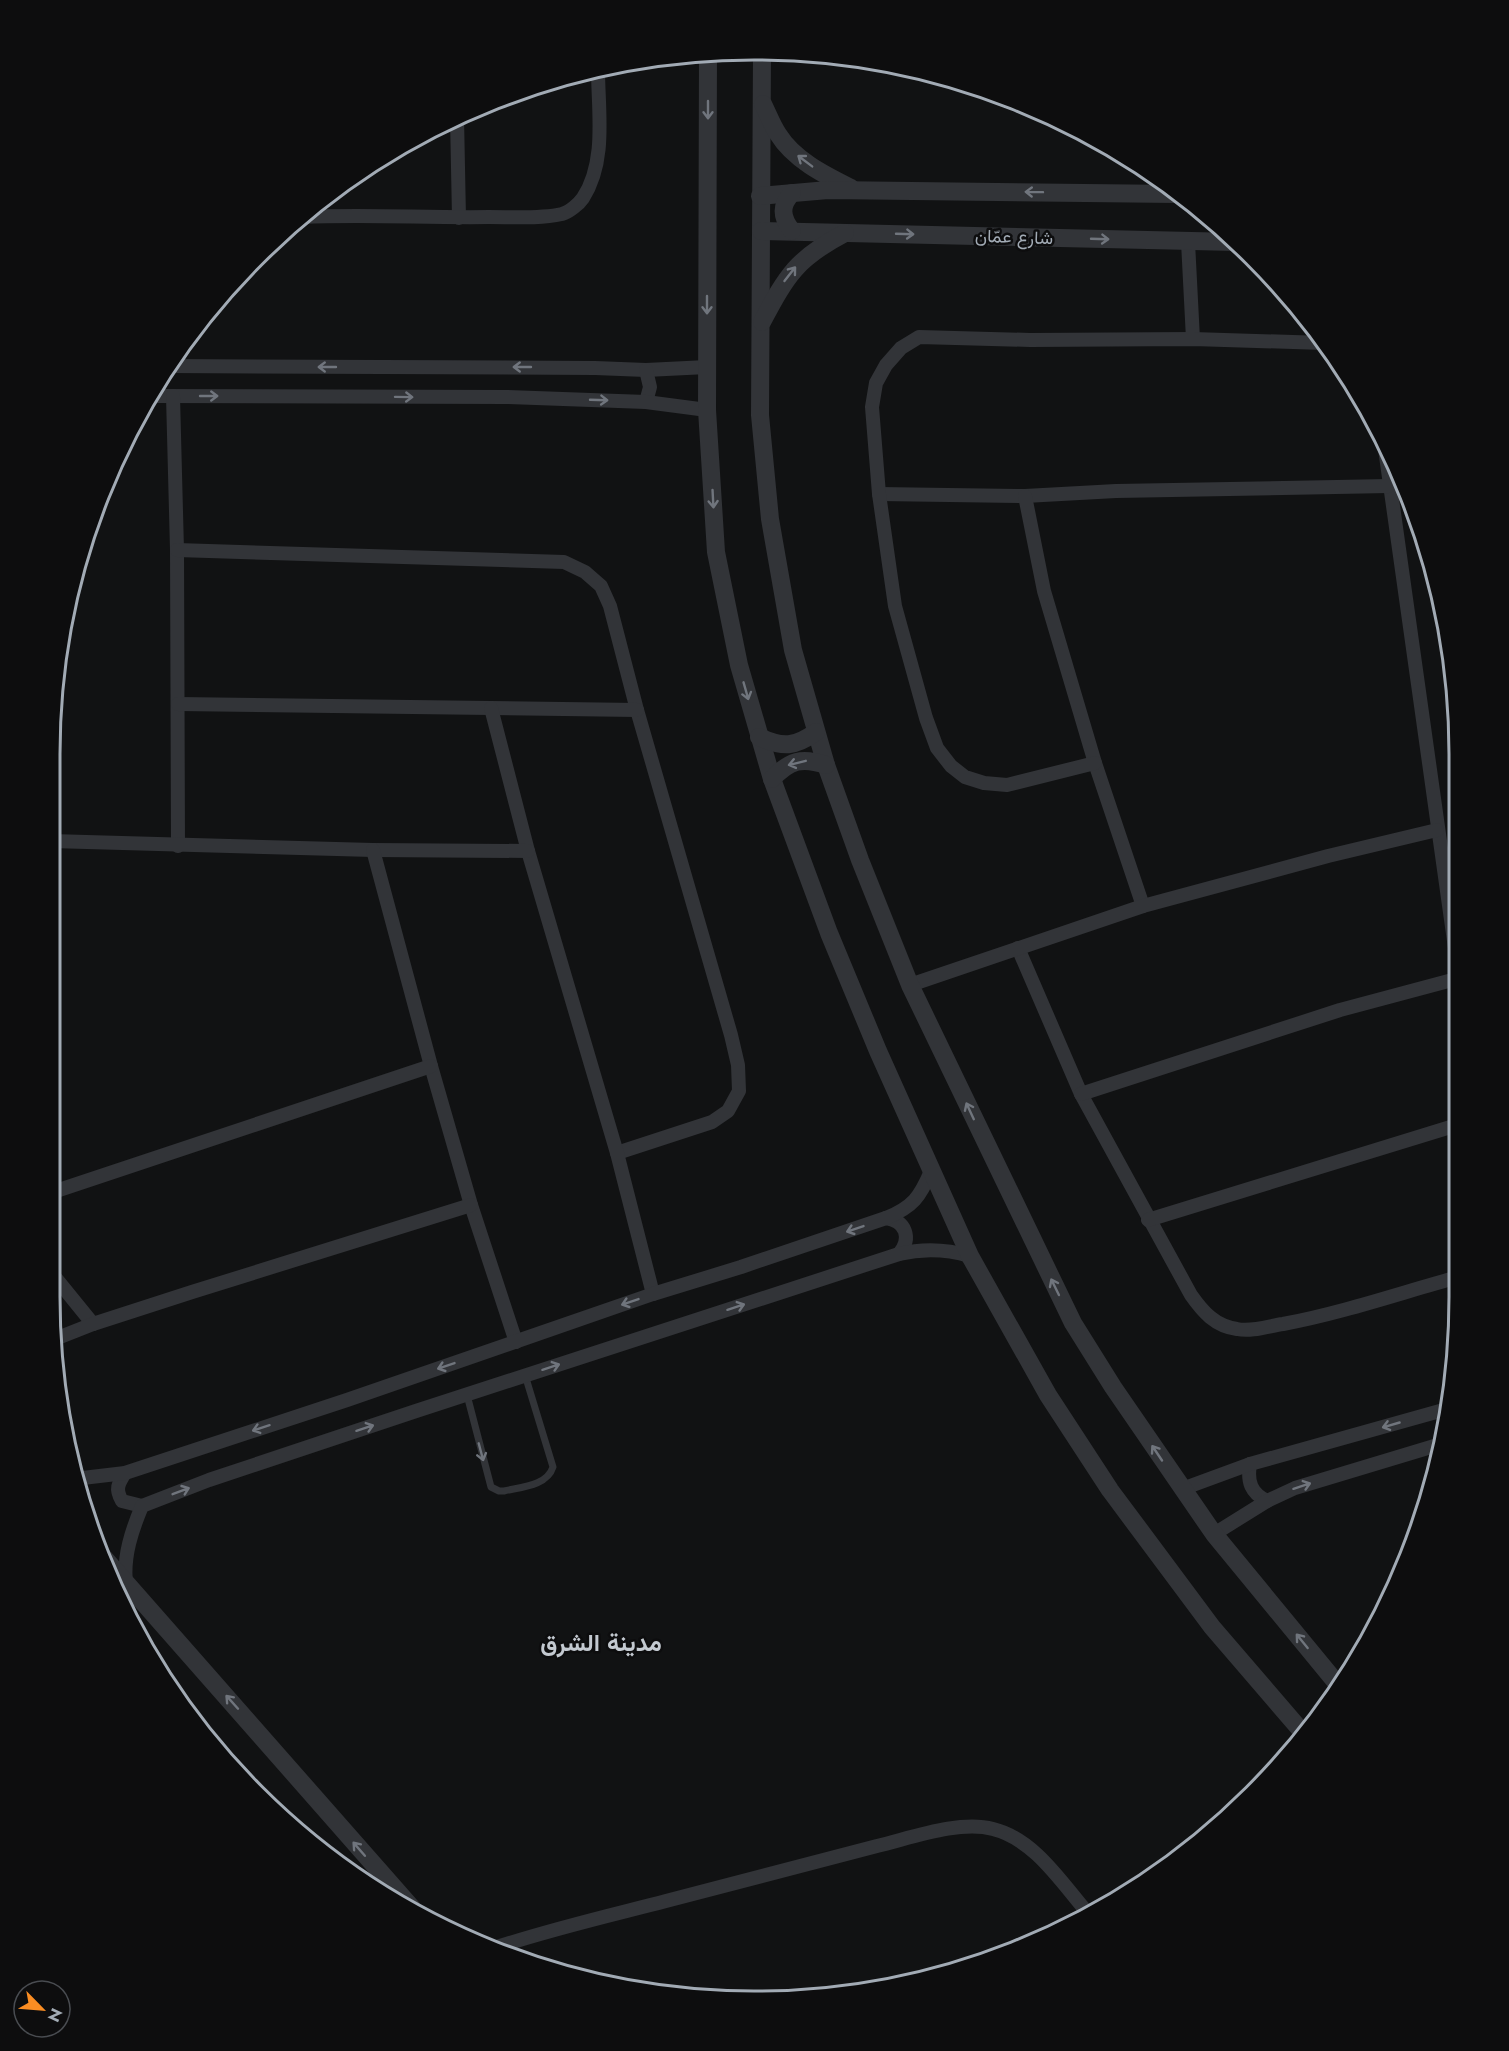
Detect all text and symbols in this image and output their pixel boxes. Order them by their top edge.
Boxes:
one-way arrow [702,99,714,119]
one-way arrow [797,154,813,167]
one-way arrow [1025,186,1045,198]
street label: شارع عمّان [974,223,1054,251]
one-way arrow [895,228,915,239]
one-way arrow [1090,234,1110,245]
one-way arrow [784,266,797,282]
one-way arrow [701,294,713,314]
one-way arrow [318,361,338,372]
one-way arrow [513,361,533,373]
one-way arrow [199,390,219,402]
one-way arrow [394,391,414,403]
one-way arrow [588,395,608,406]
one-way arrow [707,489,718,509]
one-way arrow [741,681,752,700]
one-way arrow [788,758,807,770]
one-way arrow [964,1103,976,1121]
one-way arrow [846,1224,865,1235]
one-way arrow [1049,1278,1061,1296]
one-way arrow [621,1298,640,1309]
one-way arrow [726,1300,745,1311]
one-way arrow [437,1361,455,1372]
one-way arrow [541,1361,560,1372]
one-way arrow [1382,1419,1401,1431]
one-way arrow [356,1422,374,1433]
one-way arrow [252,1423,271,1434]
one-way arrow [476,1442,488,1461]
one-way arrow [1151,1444,1164,1461]
one-way arrow [1292,1480,1311,1491]
one-way arrow [171,1485,190,1496]
district label: مدينة الشرق [540,1625,662,1660]
one-way arrow [1295,1633,1308,1649]
one-way arrow [225,1695,239,1710]
one-way arrow [353,1841,366,1857]
north arrow [12,1979,72,2039]
text: N [42,2005,68,2026]

